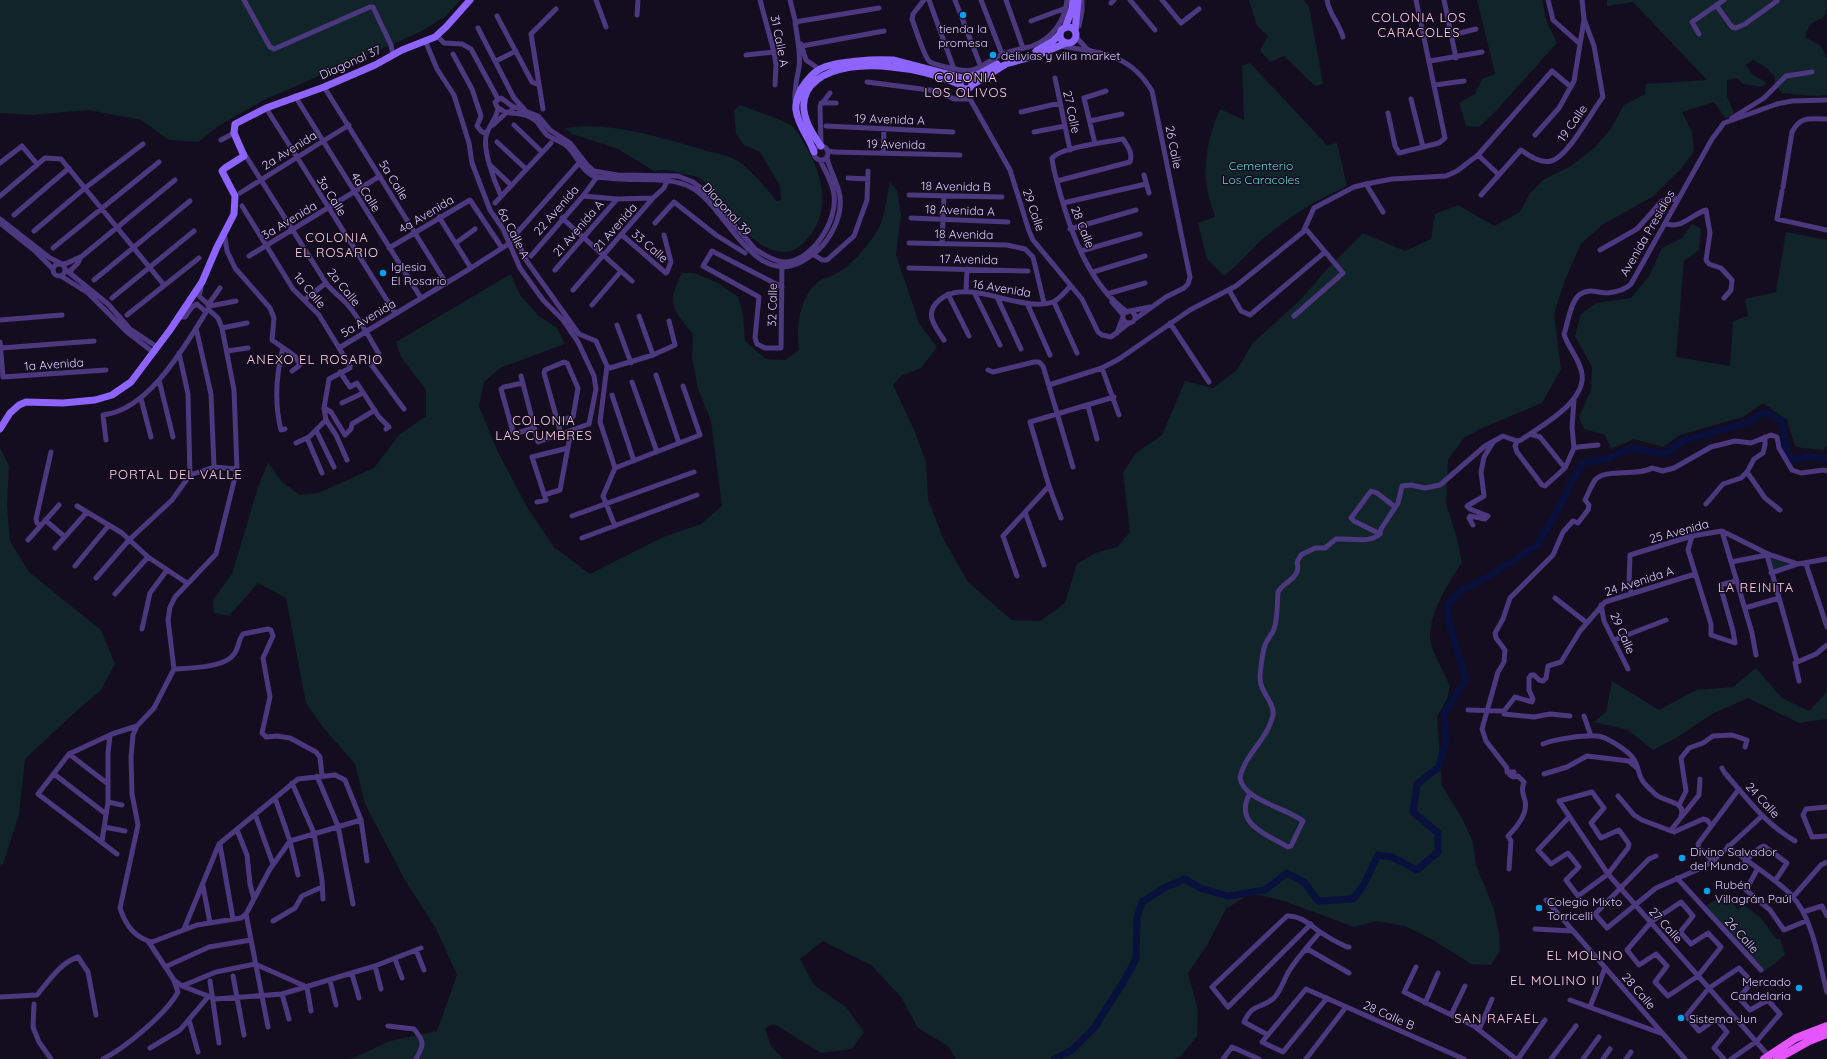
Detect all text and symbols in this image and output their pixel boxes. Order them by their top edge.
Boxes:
district label: COLONIA LOS CARACOLES [1372,9,1466,40]
marker: tienda la promesa [958,10,968,20]
street label: 31 Calle A [768,14,792,68]
place label: tienda la promesa [938,21,988,50]
street label: Diagonal 37 [317,42,383,82]
place label: delivias y villa market [1001,48,1120,63]
marker: delivias y villa market [988,50,998,60]
district label: COLONIA LOS OLIVOS [924,69,1008,100]
street label: 27 Calle [1060,89,1084,135]
street label: 19 Calle [1554,101,1590,144]
street label: 19 Avenida A [855,110,925,128]
street label: 26 Calle [1162,124,1186,170]
street label: 2a Avenida [259,127,319,173]
street label: 19 Avenida [866,136,926,152]
street label: 5a Calle [376,157,412,203]
park label: Cementerio Los Caracoles [1222,158,1300,187]
street label: 4a Calle [348,169,384,215]
street label: 3a Calle [314,173,350,219]
street label: 18 Avenida B [921,178,991,194]
street label: Diagonal 39 [699,179,755,239]
street label: 22 Avenida [530,182,582,238]
street label: 29 Calle [1020,187,1048,233]
street label: Avenida Presidios [1616,187,1678,279]
street label: 4a Avenida [396,192,456,236]
street label: 21 Avenida A [549,197,607,259]
street label: 3a Avenida [259,198,319,242]
street label: 21 Avenida [590,200,640,254]
street label: 18 Avenida A [925,201,995,219]
street label: 28 Calle [1068,204,1098,250]
street label: 6a Calle A [495,205,533,261]
street label: 33 Calle [629,226,671,266]
street label: 18 Avenida [934,226,994,242]
district label: COLONIA EL ROSARIO [295,229,379,260]
street label: 17 Avenida [940,251,998,267]
place label: Iglesia El Rosario [391,259,447,288]
street label: 2a Calle [324,265,364,309]
marker: Iglesia El Rosario [378,268,388,278]
street label: 1a Calle [291,269,329,311]
street label: 16 Avenida [972,276,1032,300]
street label: 32 Calle [764,283,780,327]
street label: 5a Avenida [338,296,398,340]
district label: ANEXO EL ROSARIO [247,351,383,367]
street label: 1a Avenida [24,354,84,374]
district label: COLONIA LAS CUMBRES [495,412,593,443]
district label: PORTAL DEL VALLE [109,466,243,482]
street label: 25 Avenida [1648,516,1710,546]
street label: 24 Avenida A [1603,563,1676,599]
district label: LA REINITA [1718,579,1794,595]
street label: 29 Calle [1607,610,1639,656]
street label: 24 Calle [1743,779,1783,821]
place label: Divino Salvador del Mundo [1690,844,1777,873]
marker: Divino Salvador del Mundo [1677,853,1687,863]
place label: Rubén Villagrán Paúl [1715,877,1792,906]
marker: Rubén Villagrán Paúl [1702,886,1712,896]
place label: Colegio Mixto Torricelli [1547,894,1622,923]
marker: Colegio Mixto Torricelli [1534,903,1544,913]
street label: 27 Calle [1646,904,1686,946]
street label: 26 Calle [1722,914,1762,956]
district label: EL MOLINO [1546,947,1624,963]
street label: 28 Calle [1619,970,1659,1013]
district label: EL MOLINO II [1510,972,1600,988]
place label: Mercado Candelaria [1730,974,1791,1003]
marker: Mercado Candelaria [1794,983,1804,993]
street label: 28 Calle B [1361,997,1417,1033]
district label: SAN RAFAEL [1454,1010,1540,1026]
place label: Sistema Jun [1689,1011,1757,1026]
marker: Sistema Jun [1676,1013,1686,1023]

